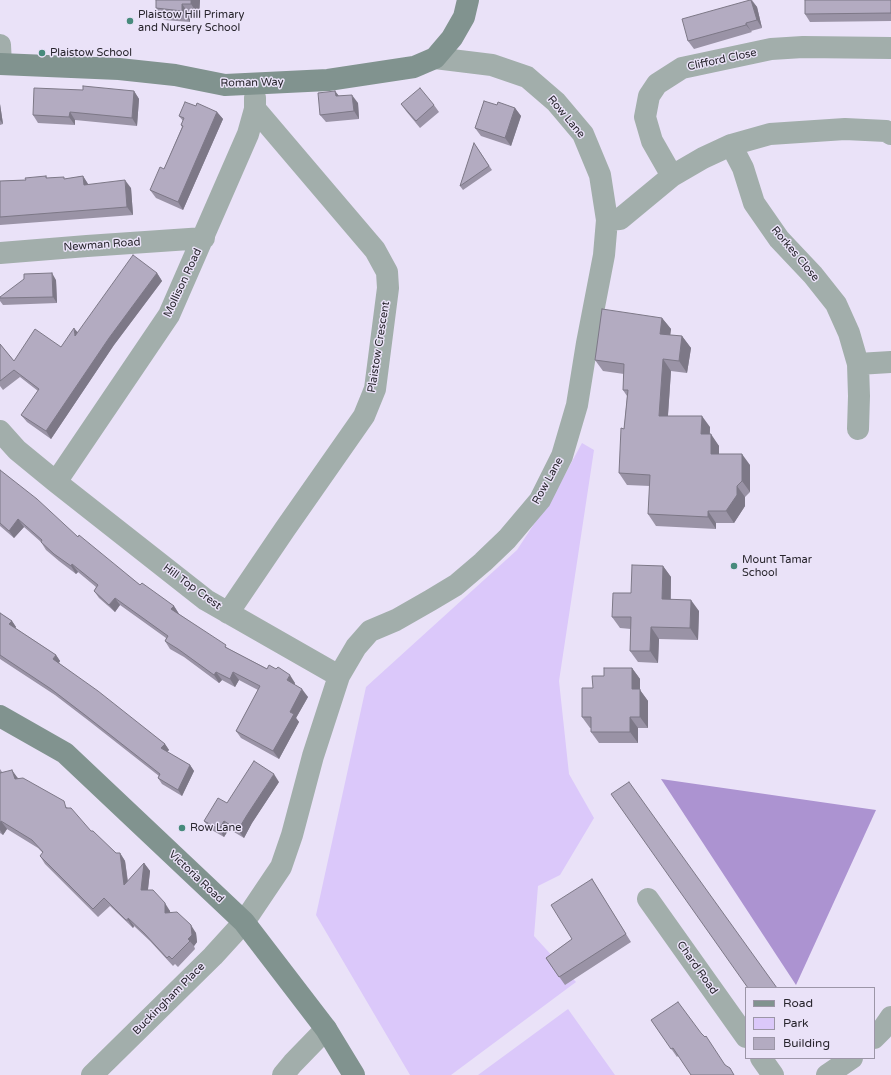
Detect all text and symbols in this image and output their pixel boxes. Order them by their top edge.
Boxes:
place label: Plaistow Hill Primary and Nursery School [138,8,244,34]
marker: Plaistow Hill Primary and Nursery School [125,16,135,26]
place label: Plaistow School [50,46,132,60]
street label: Clifford Close [686,46,758,74]
marker: Plaistow School [37,48,47,58]
street label: Roman Way [220,76,284,90]
street label: Row Lane [544,93,588,141]
street label: Rorkes Close [768,224,822,284]
street label: Newman Road [63,236,141,254]
street label: Mollison Road [161,246,205,320]
street label: Plaistow Crescent [365,300,393,394]
street label: Row Lane [530,455,566,507]
place label: Mount Tamar School [742,553,812,579]
street label: Hill Top Crest [160,561,224,613]
marker: Mount Tamar School [729,561,739,571]
place label: Row Lane [190,821,241,835]
marker: Row Lane [177,823,187,833]
street label: Victoria Road [166,848,226,906]
street label: Chard Road [674,939,720,997]
street label: Buckingham Place [130,960,208,1038]
legend [745,987,875,1059]
text: Road [783,996,813,1010]
text: Park [783,1016,809,1030]
text: Building [783,1036,830,1050]

